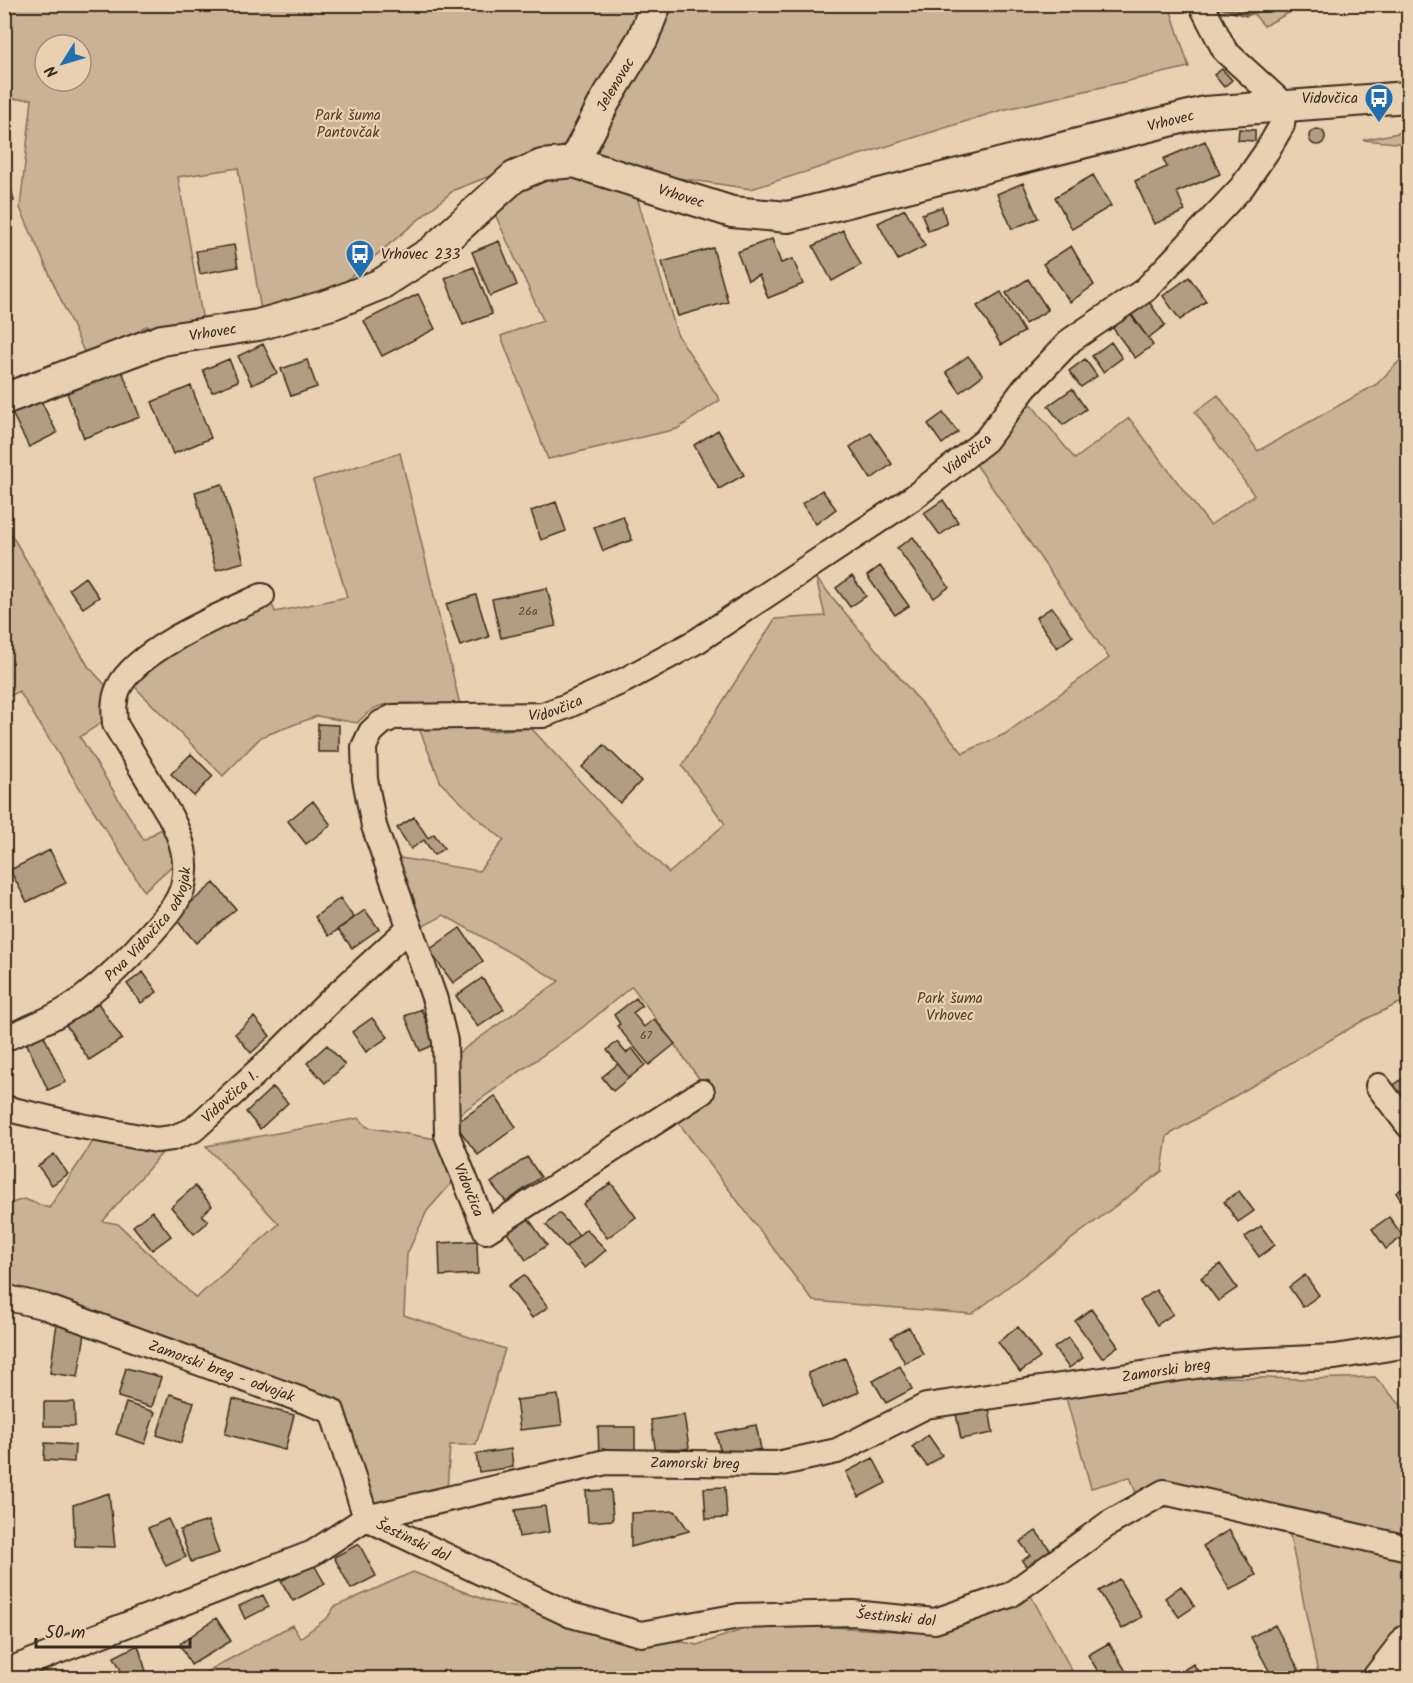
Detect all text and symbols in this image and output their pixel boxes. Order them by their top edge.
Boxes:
north arrow [33,33,93,93]
street label: Jelenovac [591,53,642,116]
text: N [39,60,65,83]
bus stop icon: Vidovčica [1363,82,1395,124]
place label: Vidovčica [1302,87,1358,111]
park label: Park šuma Pantovčak [315,104,381,145]
street label: Vrhovec [1145,104,1197,139]
street label: Vrhovec [655,178,708,216]
bus stop icon: Vrhovec 233 [344,238,376,280]
place label: Vrhovec 233 [381,243,461,267]
street label: Vrhovec [188,317,239,349]
street label: Vidovčica [939,430,999,482]
house number: 26a [518,602,538,621]
street label: Vidovčica [528,689,587,728]
street label: Prva Vidovčica odvojak [99,866,198,988]
park label: Park šuma Vrhovec [917,987,983,1028]
house number: 67 [640,1026,653,1045]
street label: Vidovčica I. [197,1065,265,1130]
street label: Vidovčica [446,1160,490,1221]
street label: Zamorski breg - odvojak [145,1334,299,1410]
street label: Zamorski breg [1120,1353,1213,1390]
street label: Zamorski breg [650,1452,740,1477]
street label: Šestinski dol [372,1513,454,1569]
street label: Šestinski dol [855,1602,937,1634]
scale bar [36,1611,190,1649]
text: 50 m [45,1619,85,1648]

